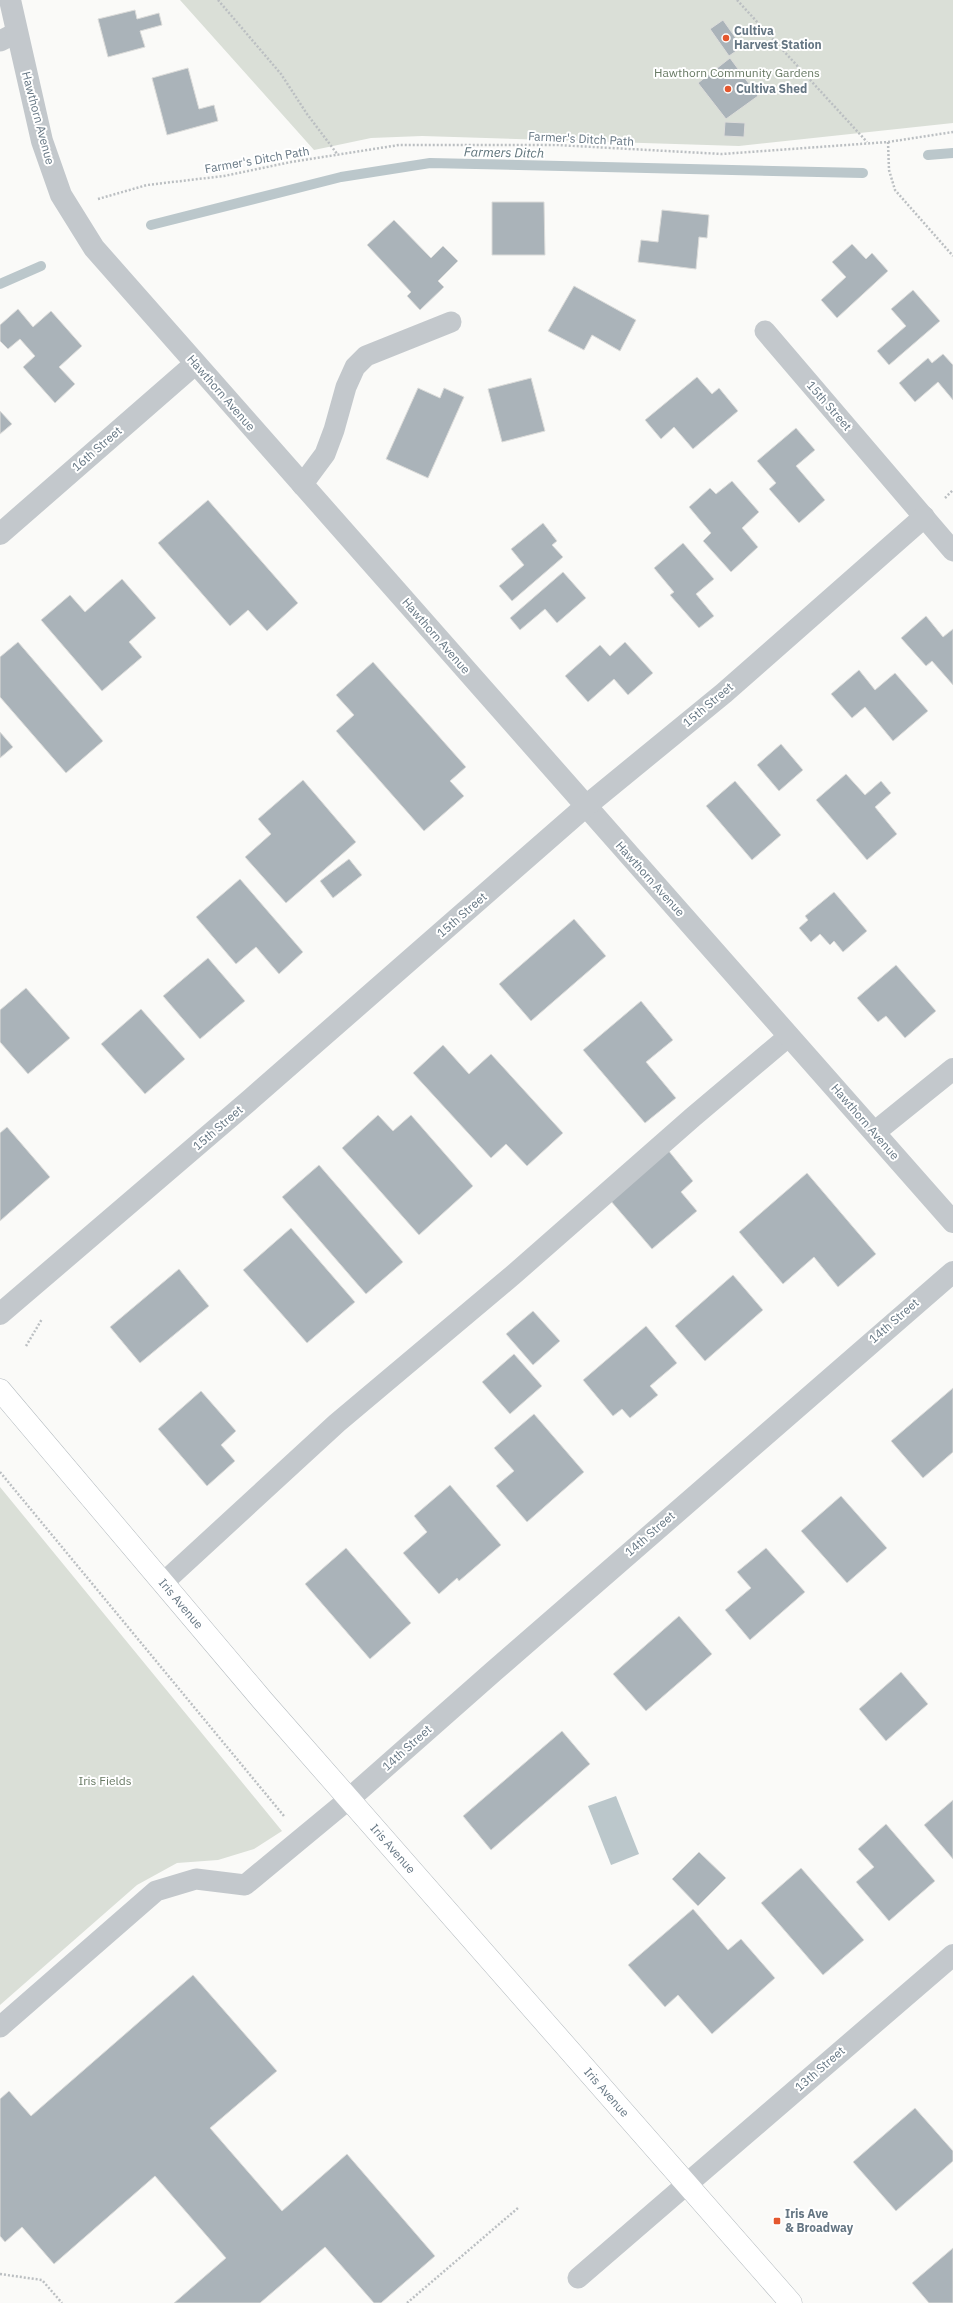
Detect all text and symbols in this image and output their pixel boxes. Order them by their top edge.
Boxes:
place label: Cultiva Harvest Station [734,23,822,52]
marker: Cultiva Harvest Station [721,33,731,43]
park label: Hawthorn Community Gardens [654,65,820,80]
street label: Hawthorn Avenue [19,70,58,167]
place label: Cultiva Shed [736,81,807,96]
marker: Cultiva Shed [723,84,733,94]
street label: Farmer's Ditch Path [528,128,634,149]
street label: Farmer's Ditch Path [203,143,310,176]
water label: Farmers Ditch [464,143,544,162]
street label: Hawthorn Avenue [184,352,259,434]
street label: 15th Street [804,378,855,434]
street label: 16th Street [69,423,125,474]
street label: Hawthorn Avenue [399,595,474,677]
street label: 15th Street [679,679,736,730]
street label: Hawthorn Avenue [613,838,688,920]
street label: 15th Street [434,889,490,940]
street label: Hawthorn Avenue [828,1081,903,1163]
street label: 15th Street [190,1102,246,1153]
street label: 14th Street [866,1295,922,1346]
street label: 14th Street [622,1508,678,1559]
street label: Iris Avenue [156,1575,207,1632]
street label: 14th Street [379,1722,434,1774]
park label: Iris Fields [78,1773,132,1788]
street label: Iris Avenue [367,1821,419,1877]
street label: 13th Street [792,2043,848,2094]
street label: Iris Avenue [581,2064,633,2120]
place label: Iris Ave & Broadway [785,2206,854,2235]
marker: Iris Ave & Broadway [772,2216,782,2226]

